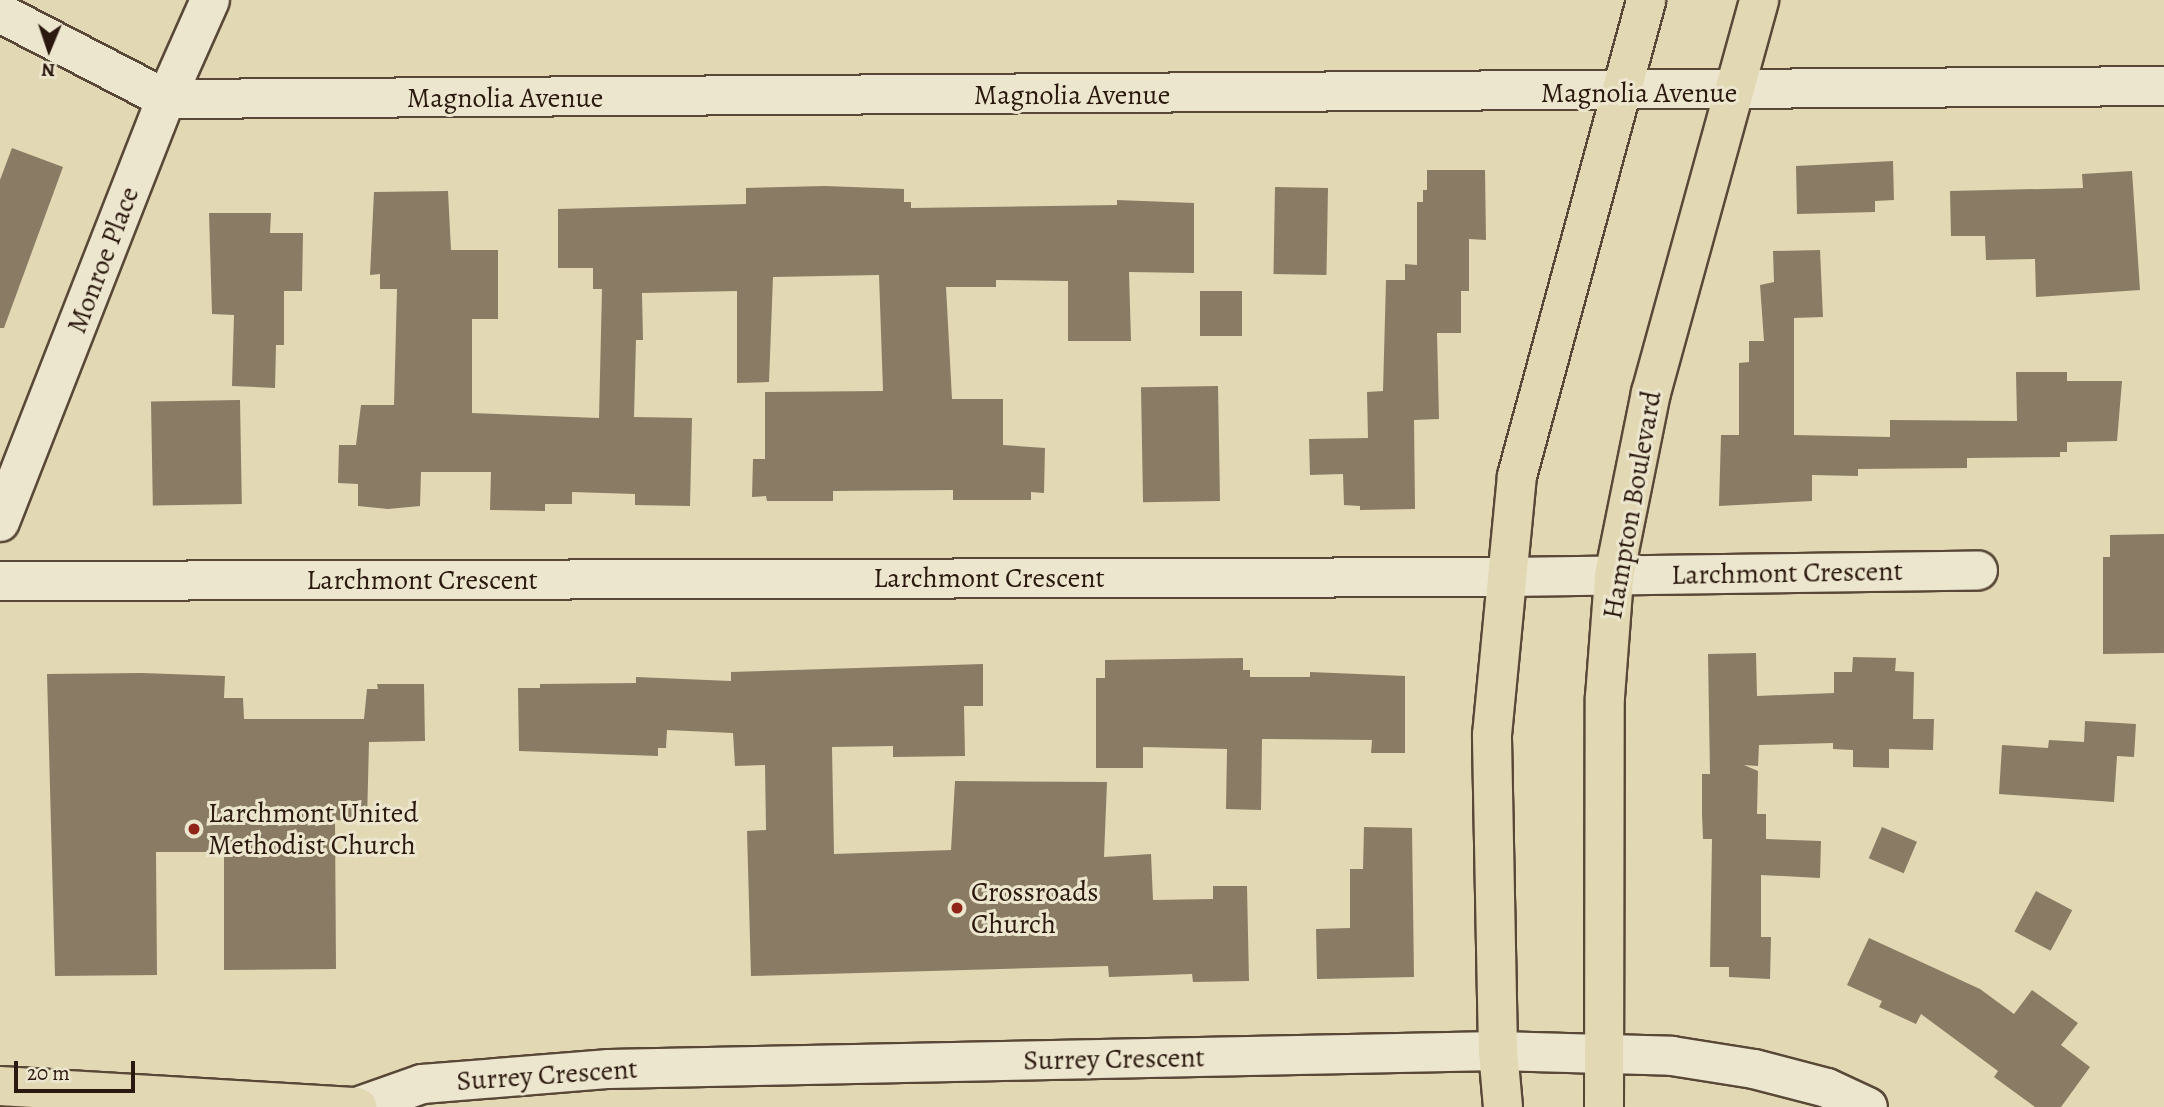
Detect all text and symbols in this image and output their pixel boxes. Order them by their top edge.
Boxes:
north arrow [14,14,84,84]
text: N [41,57,56,83]
street label: Magnolia Avenue [1541,76,1737,110]
street label: Magnolia Avenue [974,78,1170,112]
street label: Magnolia Avenue [407,81,603,115]
street label: Monroe Place [60,182,146,338]
street label: Hampton Boulevard [1595,388,1669,622]
street label: Larchmont Crescent [1671,554,1903,592]
street label: Larchmont Crescent [873,561,1105,595]
street label: Larchmont Crescent [306,563,538,597]
place label: Larchmont United Methodist Church [208,796,418,862]
marker: Larchmont United Methodist Church [186,821,202,837]
place label: Crossroads Church [971,875,1099,941]
marker: Crossroads Church [949,900,965,916]
street label: Surrey Crescent [1023,1041,1205,1077]
scale bar [18,1048,138,1092]
street label: Surrey Crescent [455,1052,639,1098]
text: 20 m [27,1059,70,1087]

